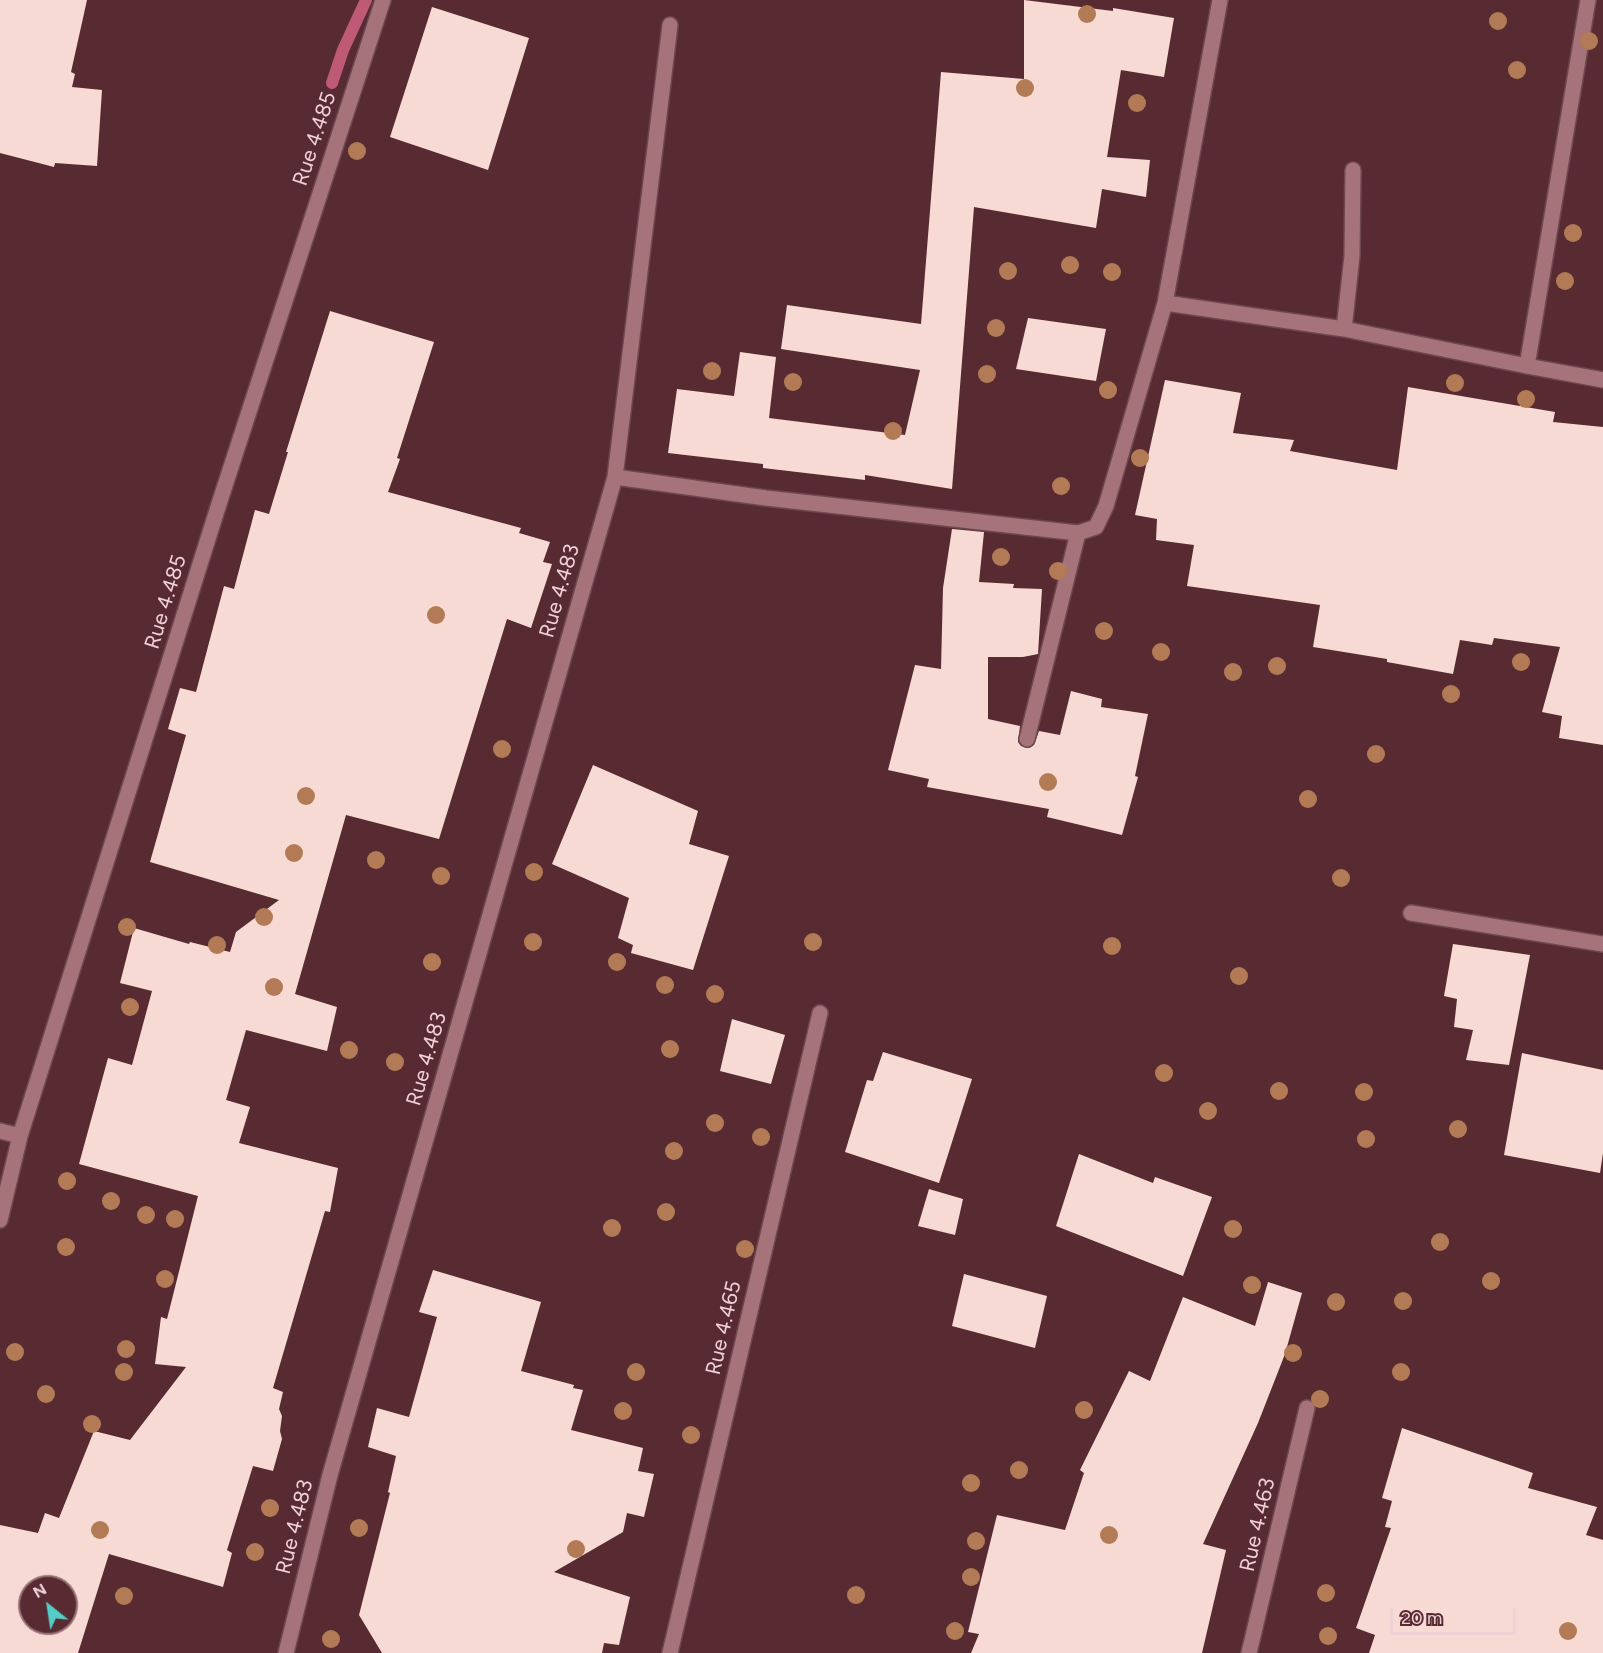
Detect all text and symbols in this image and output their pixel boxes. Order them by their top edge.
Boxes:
street label: Rue 4.485 [288,89,342,189]
street label: Rue 4.483 [535,541,585,641]
street label: Rue 4.485 [140,552,192,652]
street label: Rue 4.483 [402,1009,452,1109]
street label: Rue 4.465 [701,1278,747,1378]
street label: Rue 4.463 [1235,1476,1281,1574]
street label: Rue 4.483 [271,1477,319,1577]
north arrow [18,1575,78,1635]
text: N [30,1579,50,1602]
scale bar [1393,1596,1519,1634]
text: 20 m [1401,1607,1442,1629]

